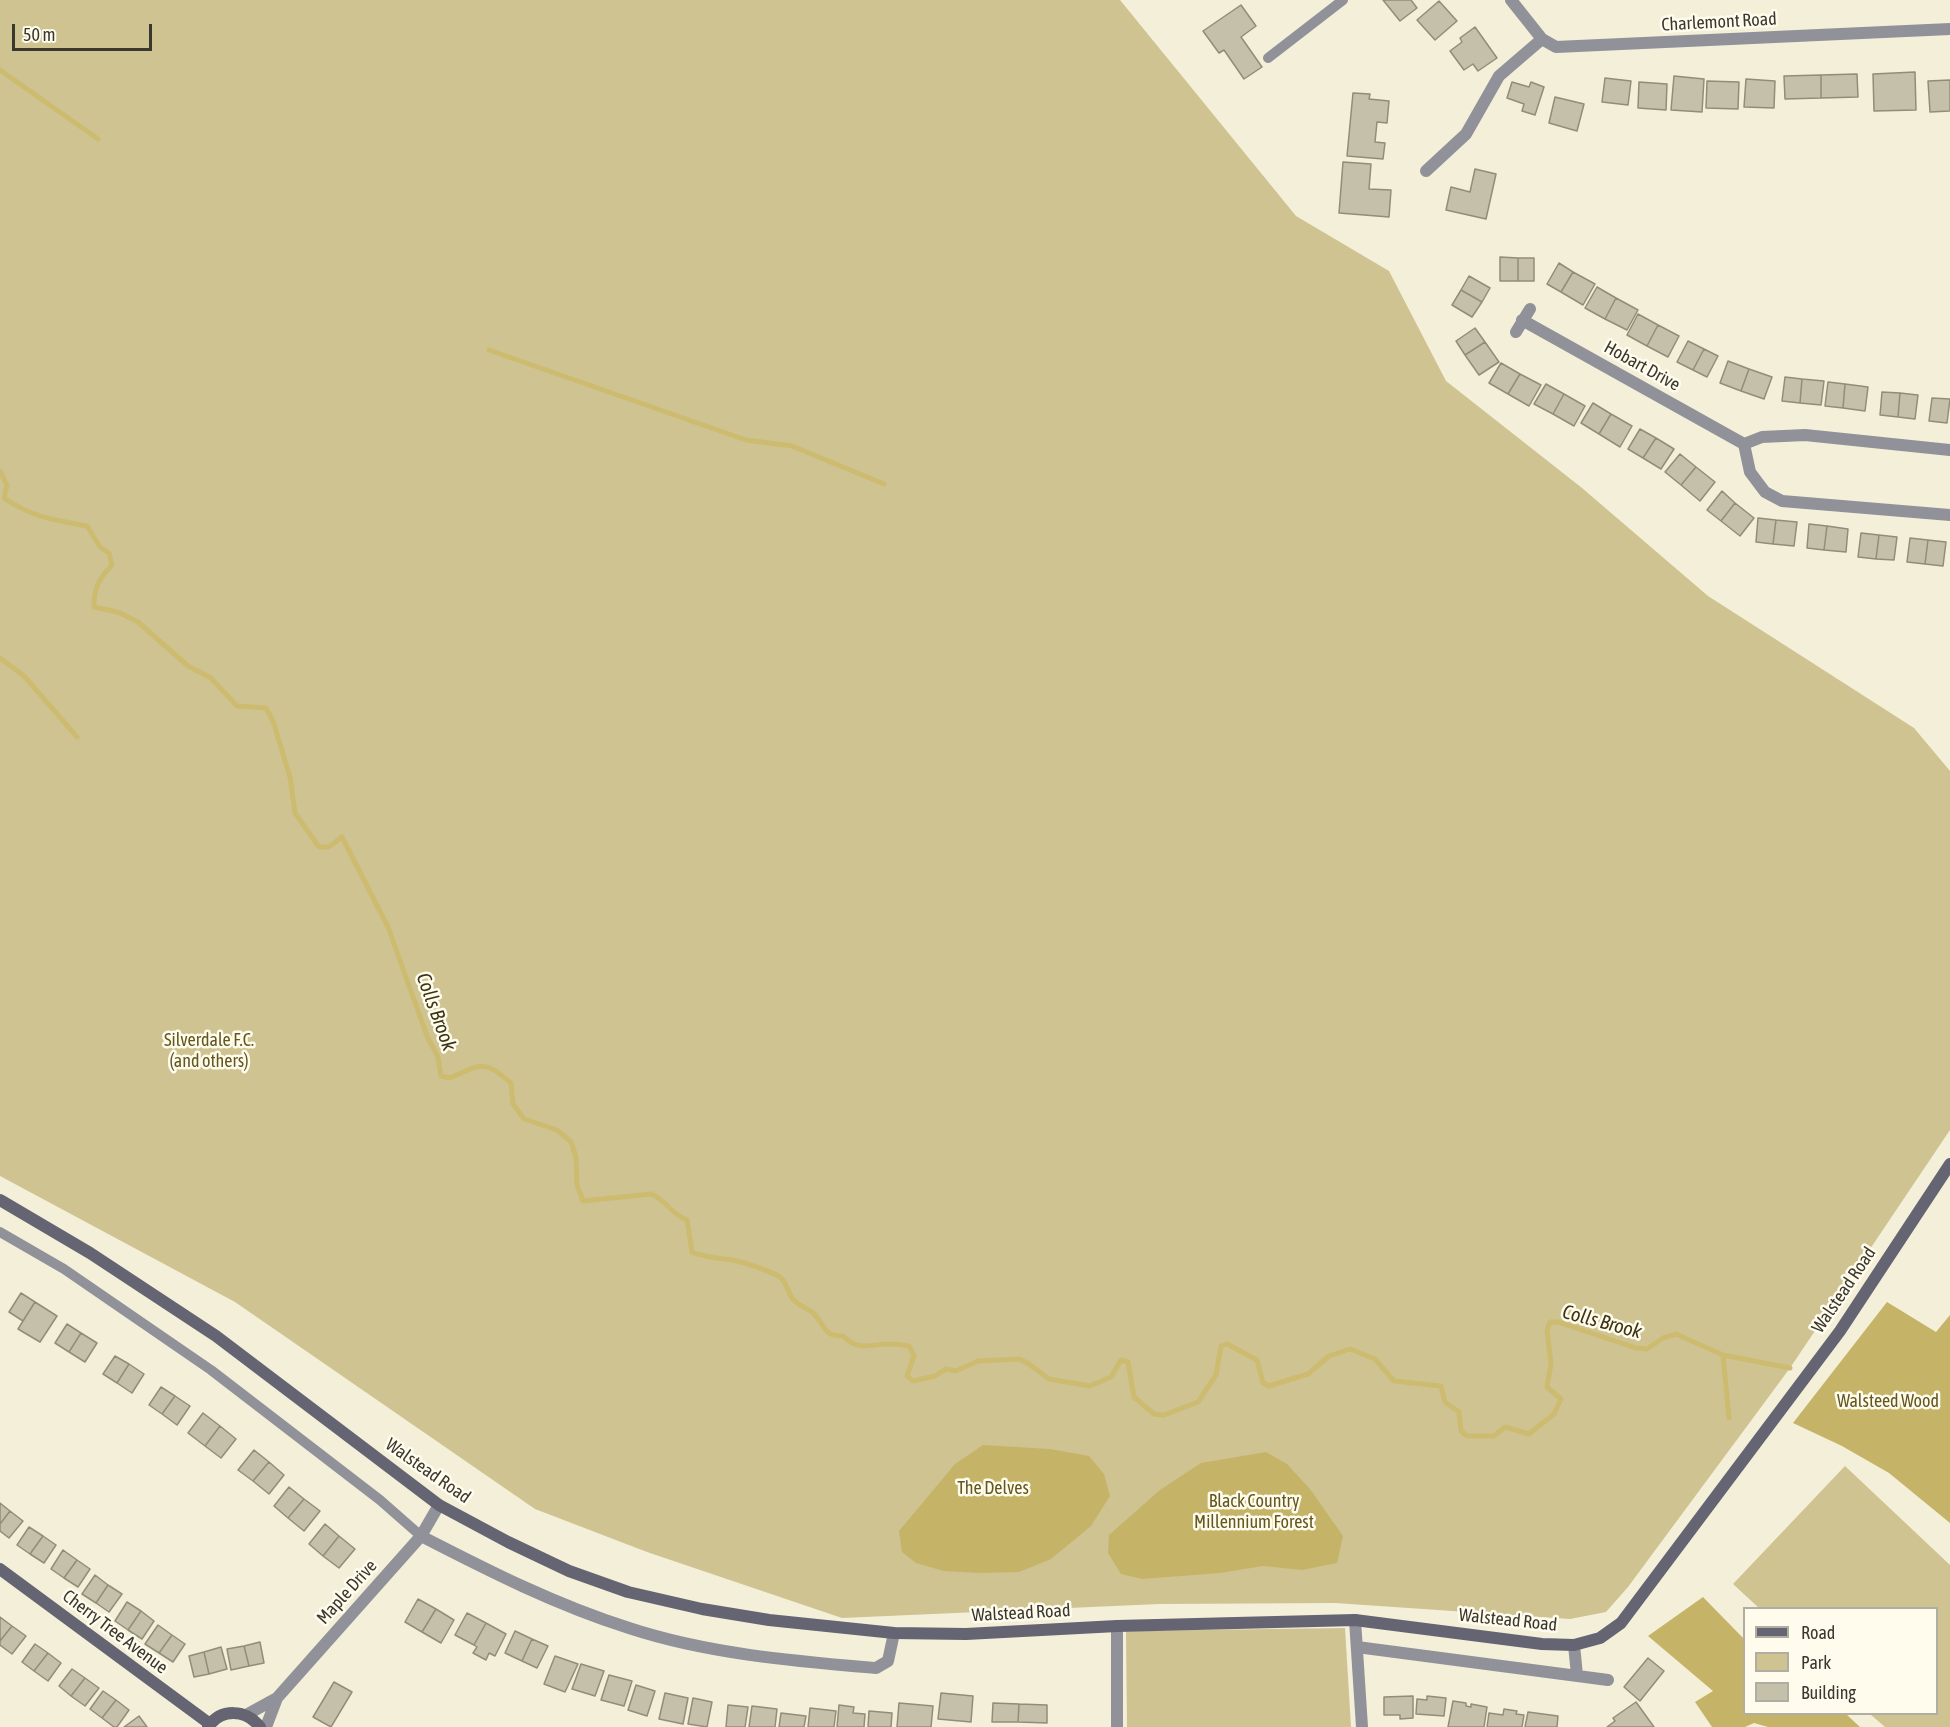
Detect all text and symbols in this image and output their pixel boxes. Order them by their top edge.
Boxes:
street label: Charlemont Road [1661,8,1777,36]
scale bar [15,12,154,50]
text: 50 m [23,24,55,45]
street label: Hobart Drive [1600,336,1684,396]
water label: Colls Brook [411,970,461,1054]
park label: Silverdale F.C. (and others) [164,1029,254,1072]
street label: Walstead Road [1807,1243,1881,1337]
water label: Colls Brook [1560,1300,1644,1344]
park label: Walsteed Wood [1837,1390,1939,1412]
street label: Walstead Road [381,1434,475,1508]
park label: The Delves [957,1477,1029,1499]
park label: Black Country Millennium Forest [1194,1490,1314,1532]
street label: Maple Drive [313,1555,381,1629]
street label: Cherry Tree Avenue [58,1585,172,1679]
street label: Walstead Road [971,1600,1071,1626]
street label: Walstead Road [1458,1604,1558,1636]
legend [1743,1607,1938,1715]
text: Road [1801,1622,1835,1643]
text: Park [1801,1652,1831,1673]
text: Building [1801,1682,1856,1703]

